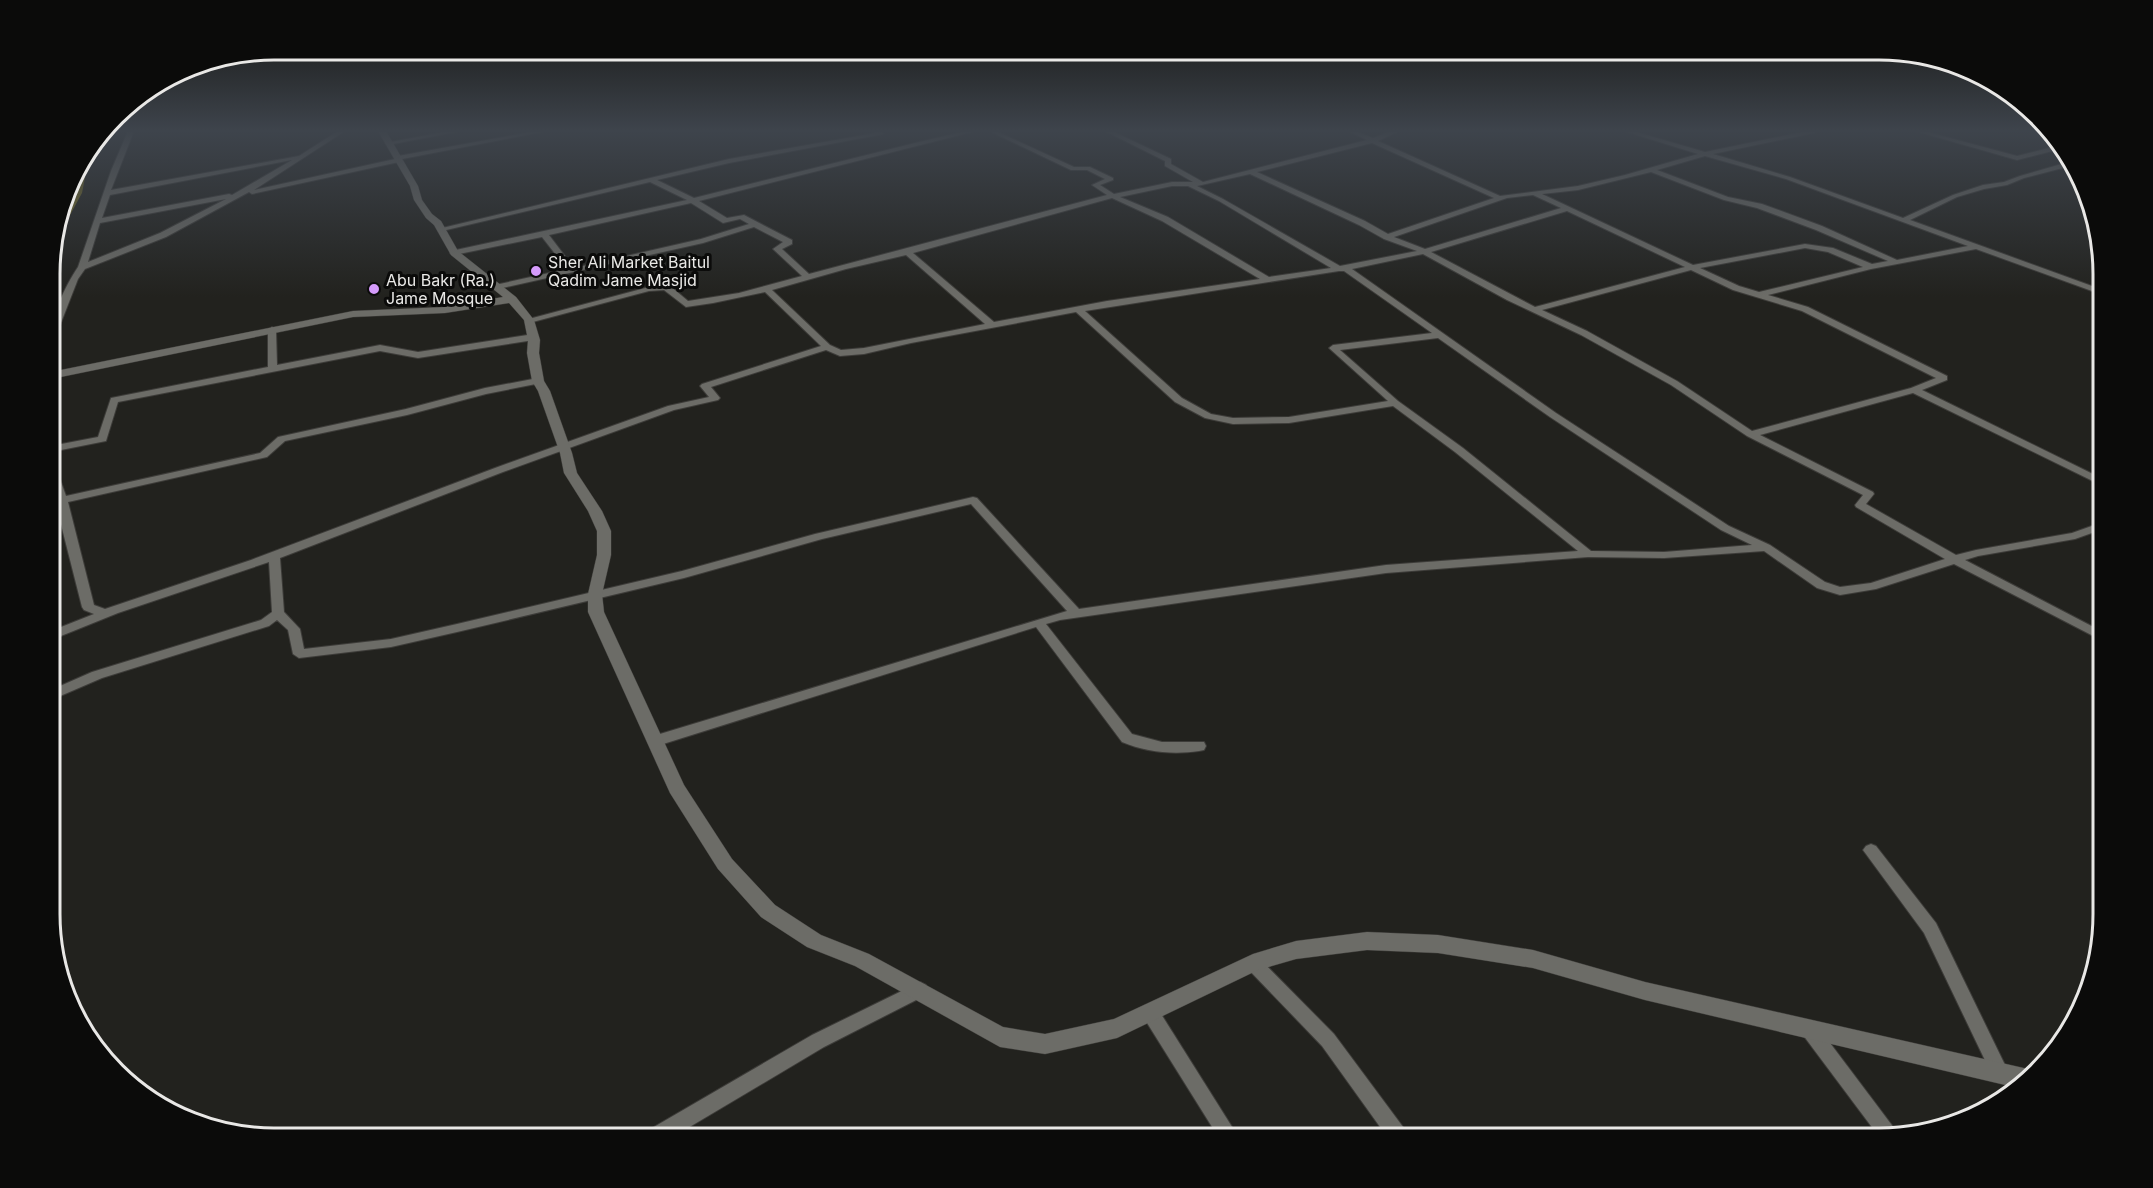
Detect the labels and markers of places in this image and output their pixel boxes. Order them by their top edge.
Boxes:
place label: Sher Ali Market Baitul Qadim Jame Masjid [548,252,710,290]
marker: Sher Ali Market Baitul Qadim Jame Masjid [529,264,543,278]
place label: Abu Bakr (Ra.) Jame Mosque [386,270,495,308]
marker: Abu Bakr (Ra.) Jame Mosque [367,282,381,296]

